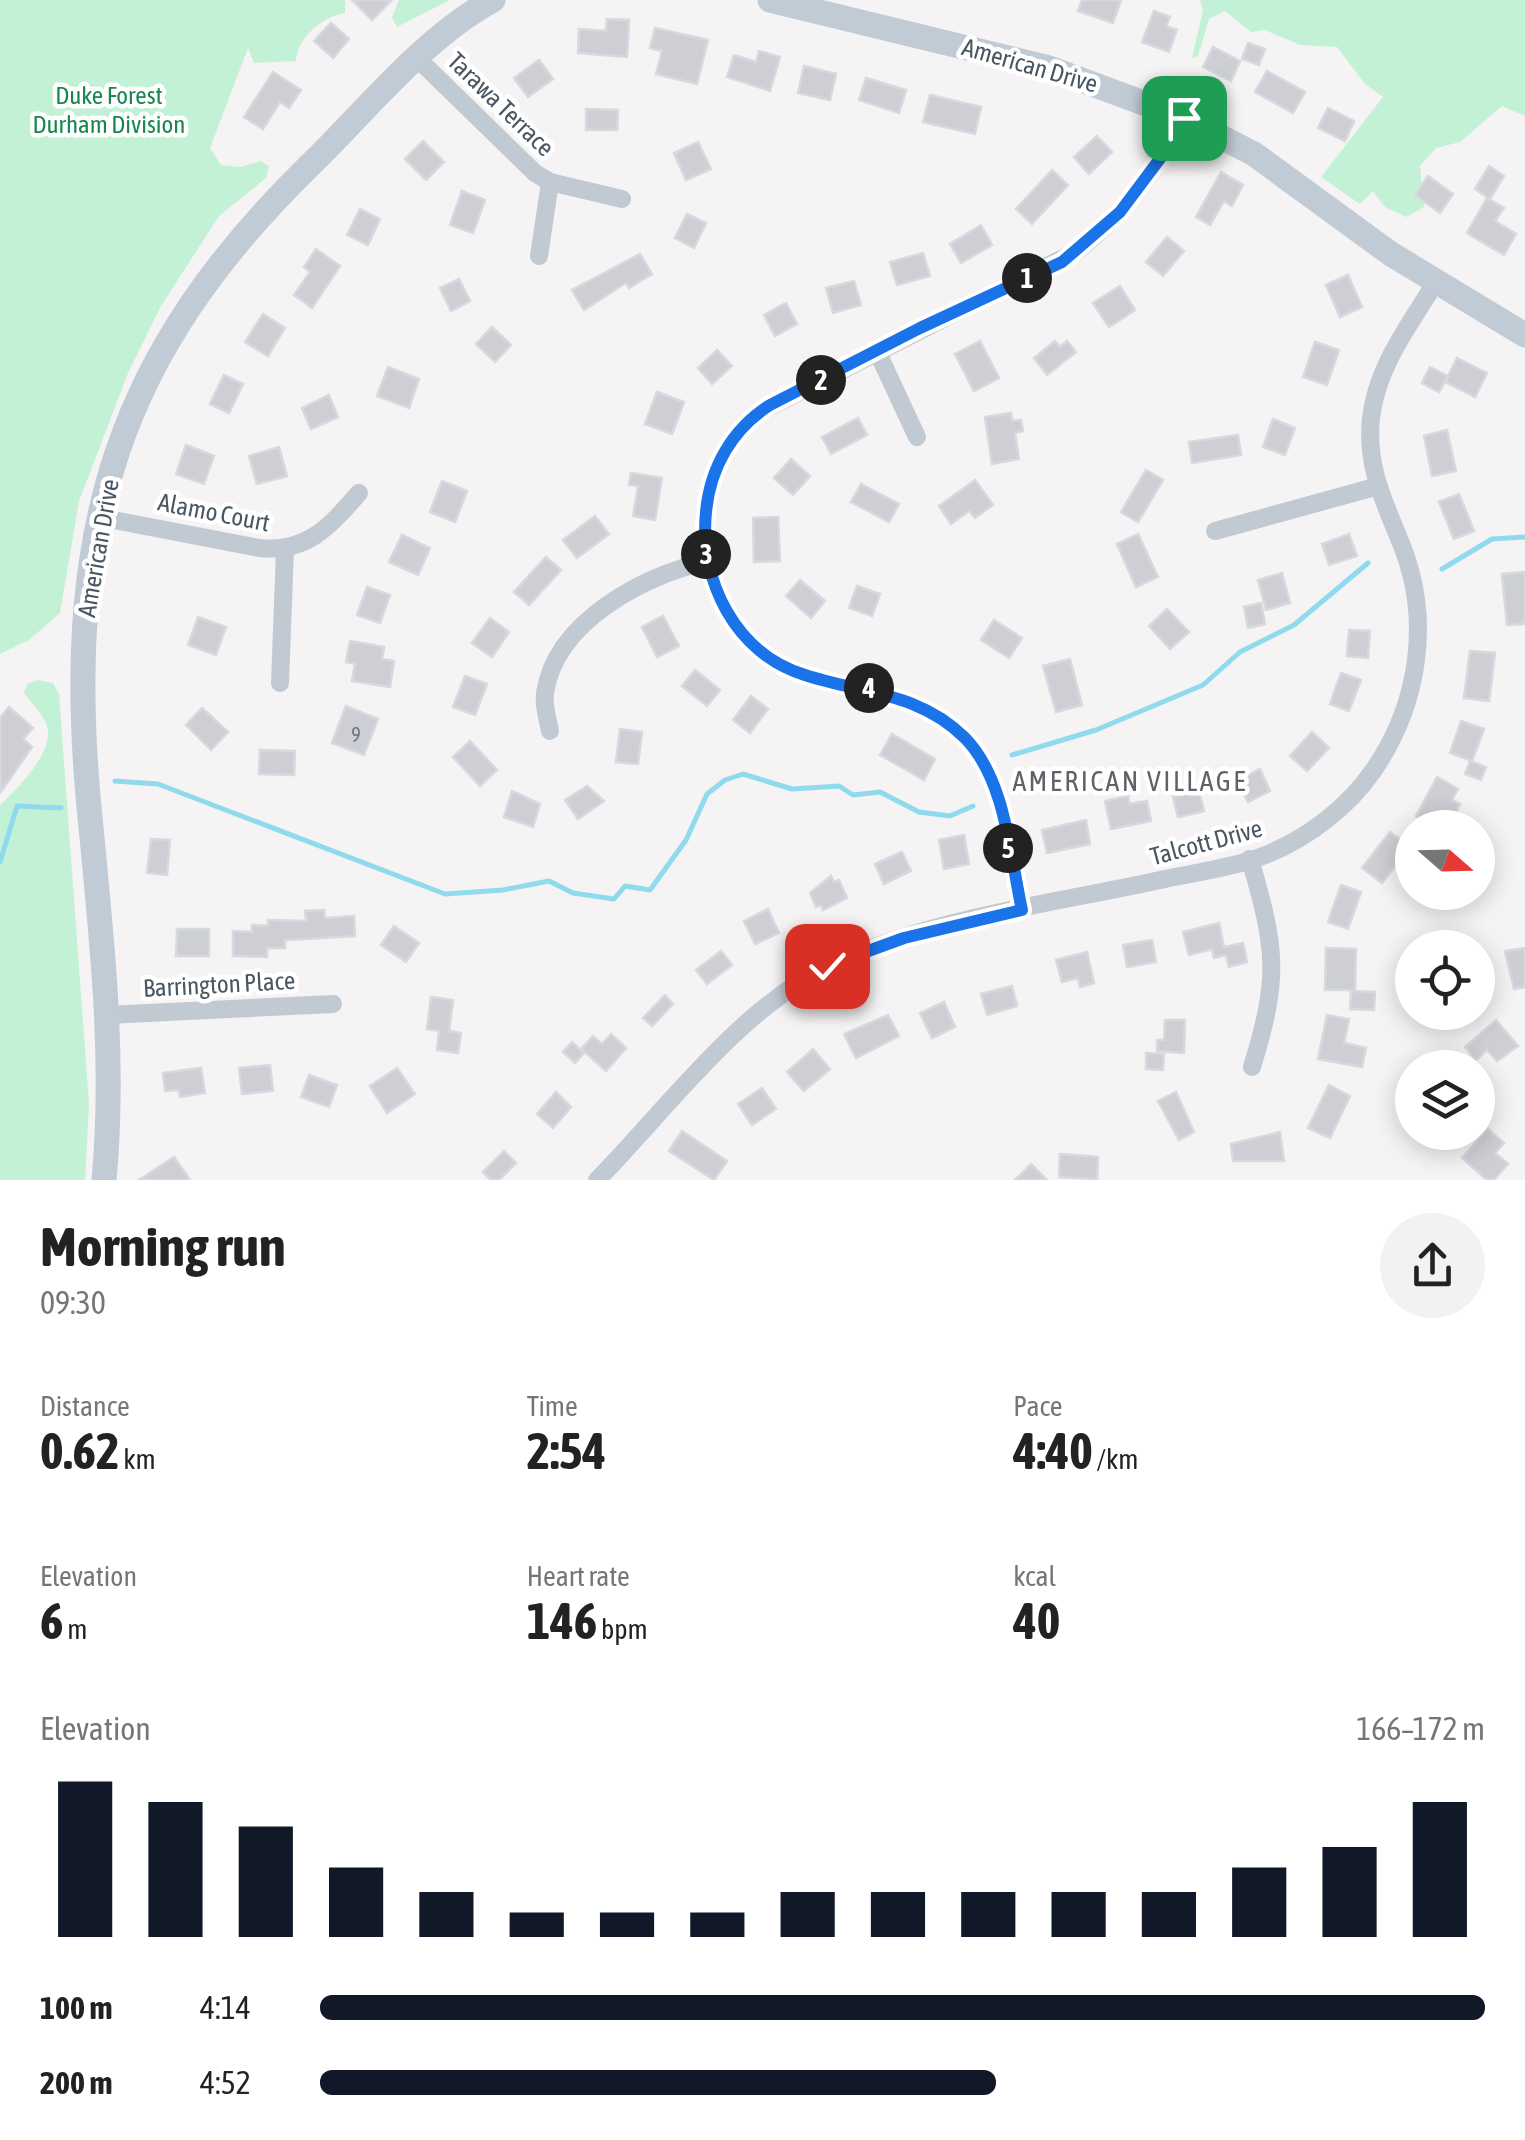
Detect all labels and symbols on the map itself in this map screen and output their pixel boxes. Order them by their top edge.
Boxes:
street label: American Drive [959,32,1101,98]
street label: Tarawa Terrace [442,47,560,161]
pin [1142,76,1227,161]
park label: Duke Forest Durham Division [33,81,185,138]
pin: 1 [1002,253,1052,303]
pin: 2 [796,355,846,405]
street label: American Drive [72,477,124,619]
street label: Alamo Court [156,487,272,537]
pin: 3 [681,529,731,579]
pin: 4 [844,663,894,713]
house number: 9 [351,723,361,746]
district label: AMERICAN VILLAGE [1012,765,1248,797]
north arrow [1395,810,1495,910]
street label: Talcott Drive [1147,814,1265,870]
pin: 5 [983,823,1033,873]
pin [785,924,870,1009]
street label: Barrington Place [142,966,296,1002]

